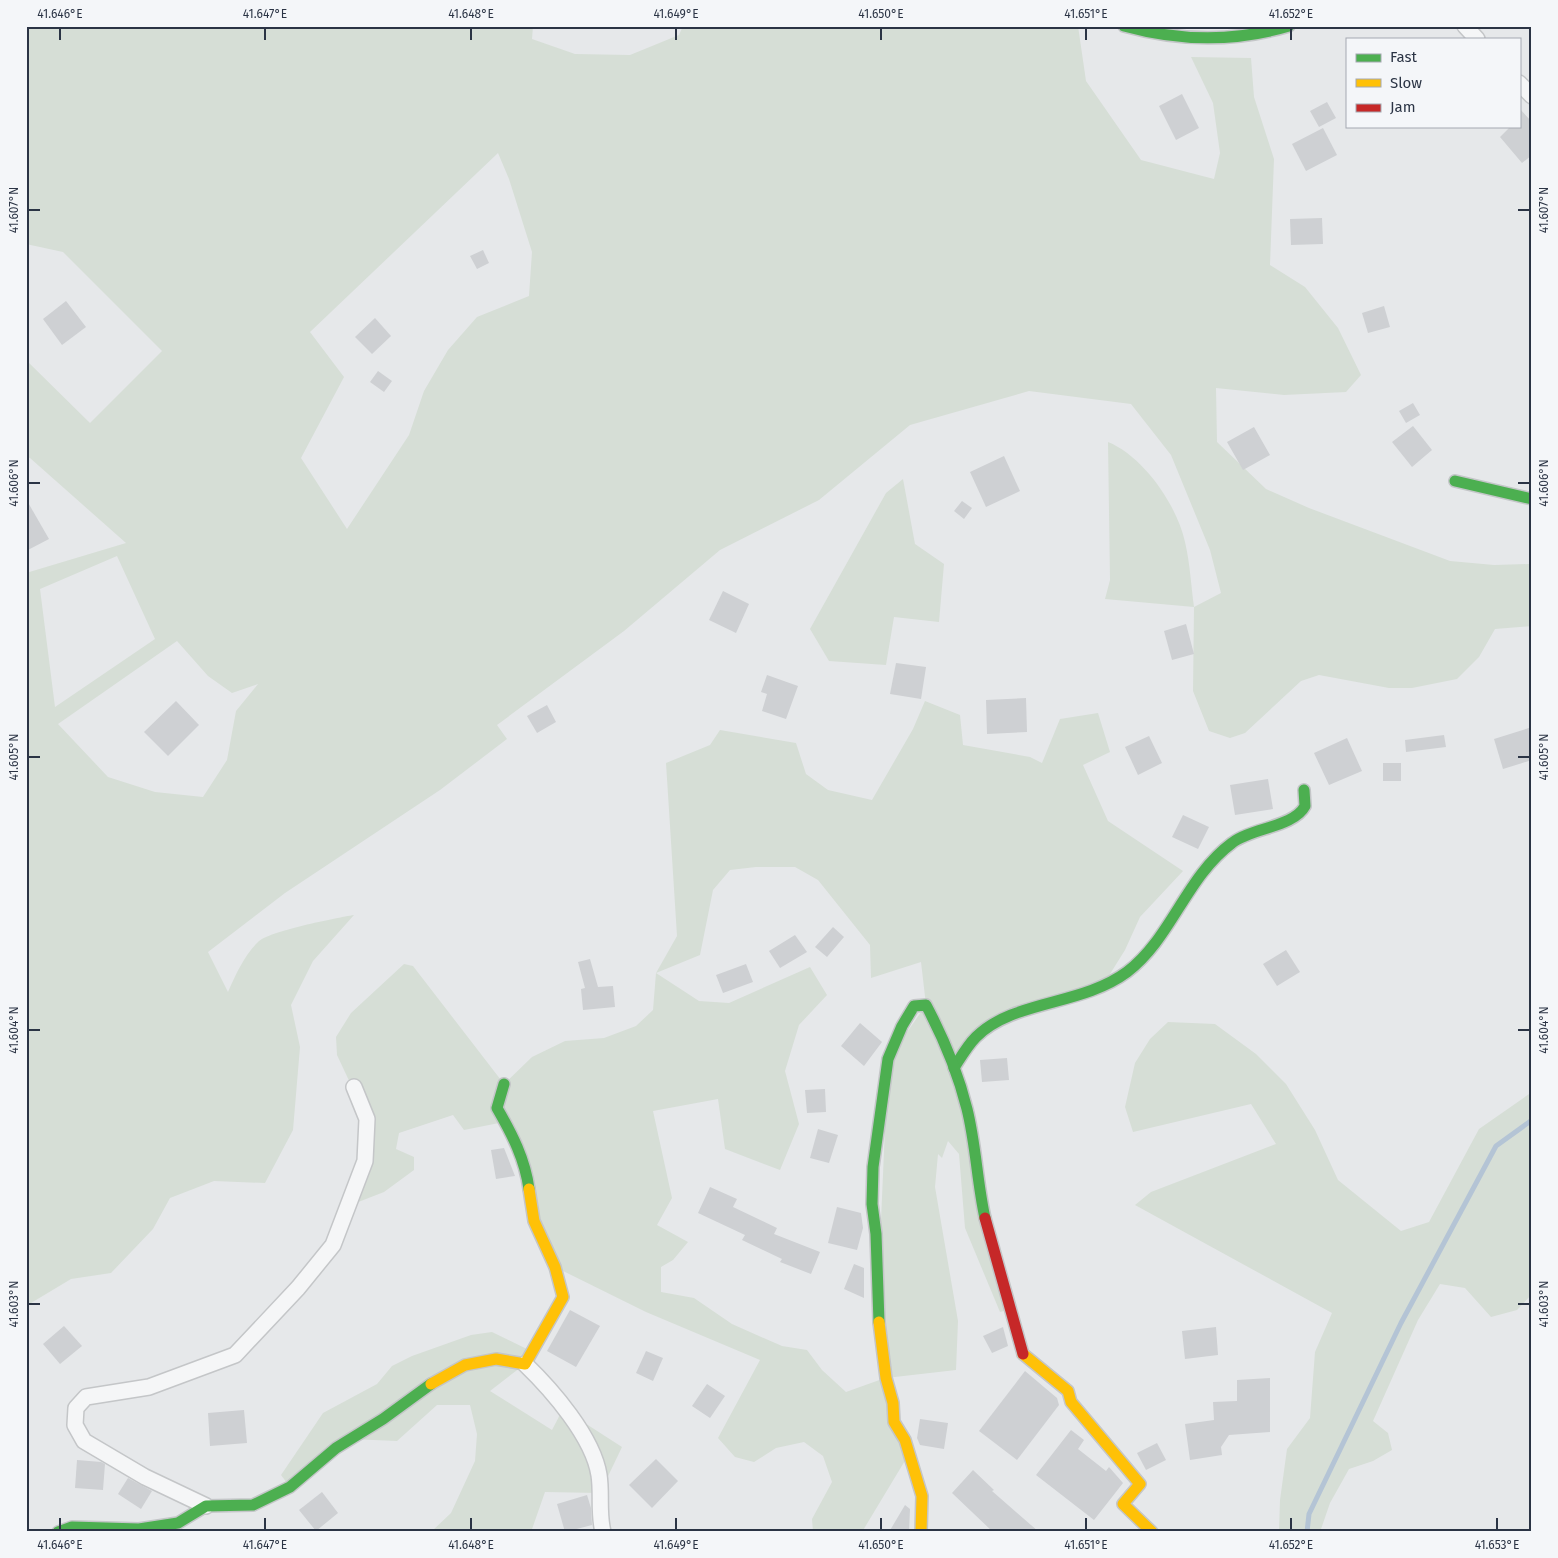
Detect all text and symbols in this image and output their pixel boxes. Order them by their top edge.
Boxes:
text: 41.646°E [37,7,83,21]
text: 41.647°E [243,7,287,21]
text: 41.648°E [448,7,494,21]
text: 41.649°E [653,7,699,21]
text: 41.650°E [858,7,904,21]
text: 41.651°E [1064,7,1108,21]
text: 41.652°E [1269,7,1313,21]
legend [1346,38,1520,128]
text: Fast [1390,48,1417,66]
text: Slow [1390,74,1422,92]
text: Jam [1390,98,1416,116]
text: 41.607°N [7,187,21,233]
text: 41.607°N [1537,187,1551,233]
text: 41.606°N [7,459,21,507]
text: 41.606°N [1537,459,1551,507]
text: 41.605°N [7,733,21,781]
text: 41.605°N [1537,733,1551,781]
text: 41.604°N [7,1006,21,1054]
text: 41.604°N [1537,1006,1551,1054]
text: 41.603°N [7,1280,21,1328]
text: 41.603°N [1537,1280,1551,1328]
text: 41.646°E [37,1538,83,1552]
text: 41.647°E [243,1538,287,1552]
text: 41.648°E [448,1538,494,1552]
text: 41.649°E [653,1538,699,1552]
text: 41.650°E [858,1538,904,1552]
text: 41.651°E [1064,1538,1108,1552]
text: 41.652°E [1269,1538,1313,1552]
text: 41.653°E [1475,1538,1519,1552]

